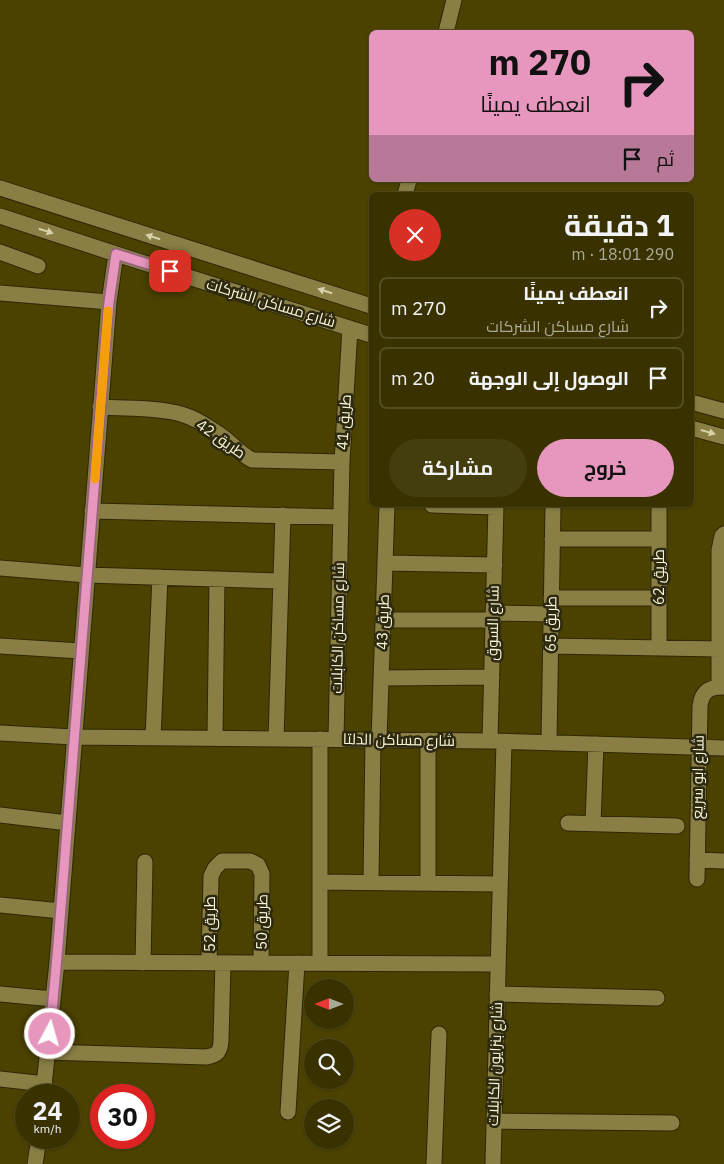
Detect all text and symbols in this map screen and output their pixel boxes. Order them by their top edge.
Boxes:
text: 270 m [488,39,591,85]
icon: right [609,50,674,115]
text: انعطف يمينًا [480,89,591,118]
icon: arrive [618,145,646,173]
text: ثم [656,147,674,171]
text: 1 دقيقة [564,205,674,244]
button: close [389,209,441,261]
one-way arrow [39,228,54,235]
one-way arrow [146,232,161,240]
text: 290 m · 18:01 [572,244,674,264]
pin [149,250,191,292]
icon: arrive [156,257,184,285]
street label: شارع مساكن الشركات [204,274,338,333]
text: انعطف يمينًا [523,281,629,305]
one-way arrow [317,287,332,295]
icon: right [644,294,672,322]
text: 270 m [391,296,446,320]
text: شارع مساكن الشركات [486,316,629,336]
icon: arrive [644,364,672,392]
text: 20 m [391,366,435,390]
text: الوصول إلى الوجهة [469,366,629,390]
street label: طريق 41 [332,393,356,451]
street label: طريق 42 [192,415,250,463]
one-way arrow [700,429,715,437]
button: مشاركة [389,439,527,497]
button: خروج [537,439,674,497]
street label: طريق 62 [649,549,669,605]
street label: شارع مساكن الكابلات [327,562,350,694]
street label: شارع السوق [482,585,505,661]
street label: طريق 43 [372,594,394,650]
street label: طريق 65 [541,596,561,652]
street label: شارع مساكن الدلتا [343,729,455,752]
street label: شارع ابو سريع [687,735,710,819]
street label: طريق 50 [252,894,272,950]
street label: طريق 52 [200,896,220,952]
north arrow [304,979,354,1029]
map controls [304,979,354,1149]
street label: شارع بنزايون الكابلات [483,1002,508,1126]
position arrow [23,1007,75,1059]
button: search [304,1039,354,1089]
speed limit sign: 30 [90,1084,155,1149]
text: 24 [32,1094,63,1127]
button: layers [304,1099,354,1149]
text: km/h [33,1121,62,1136]

